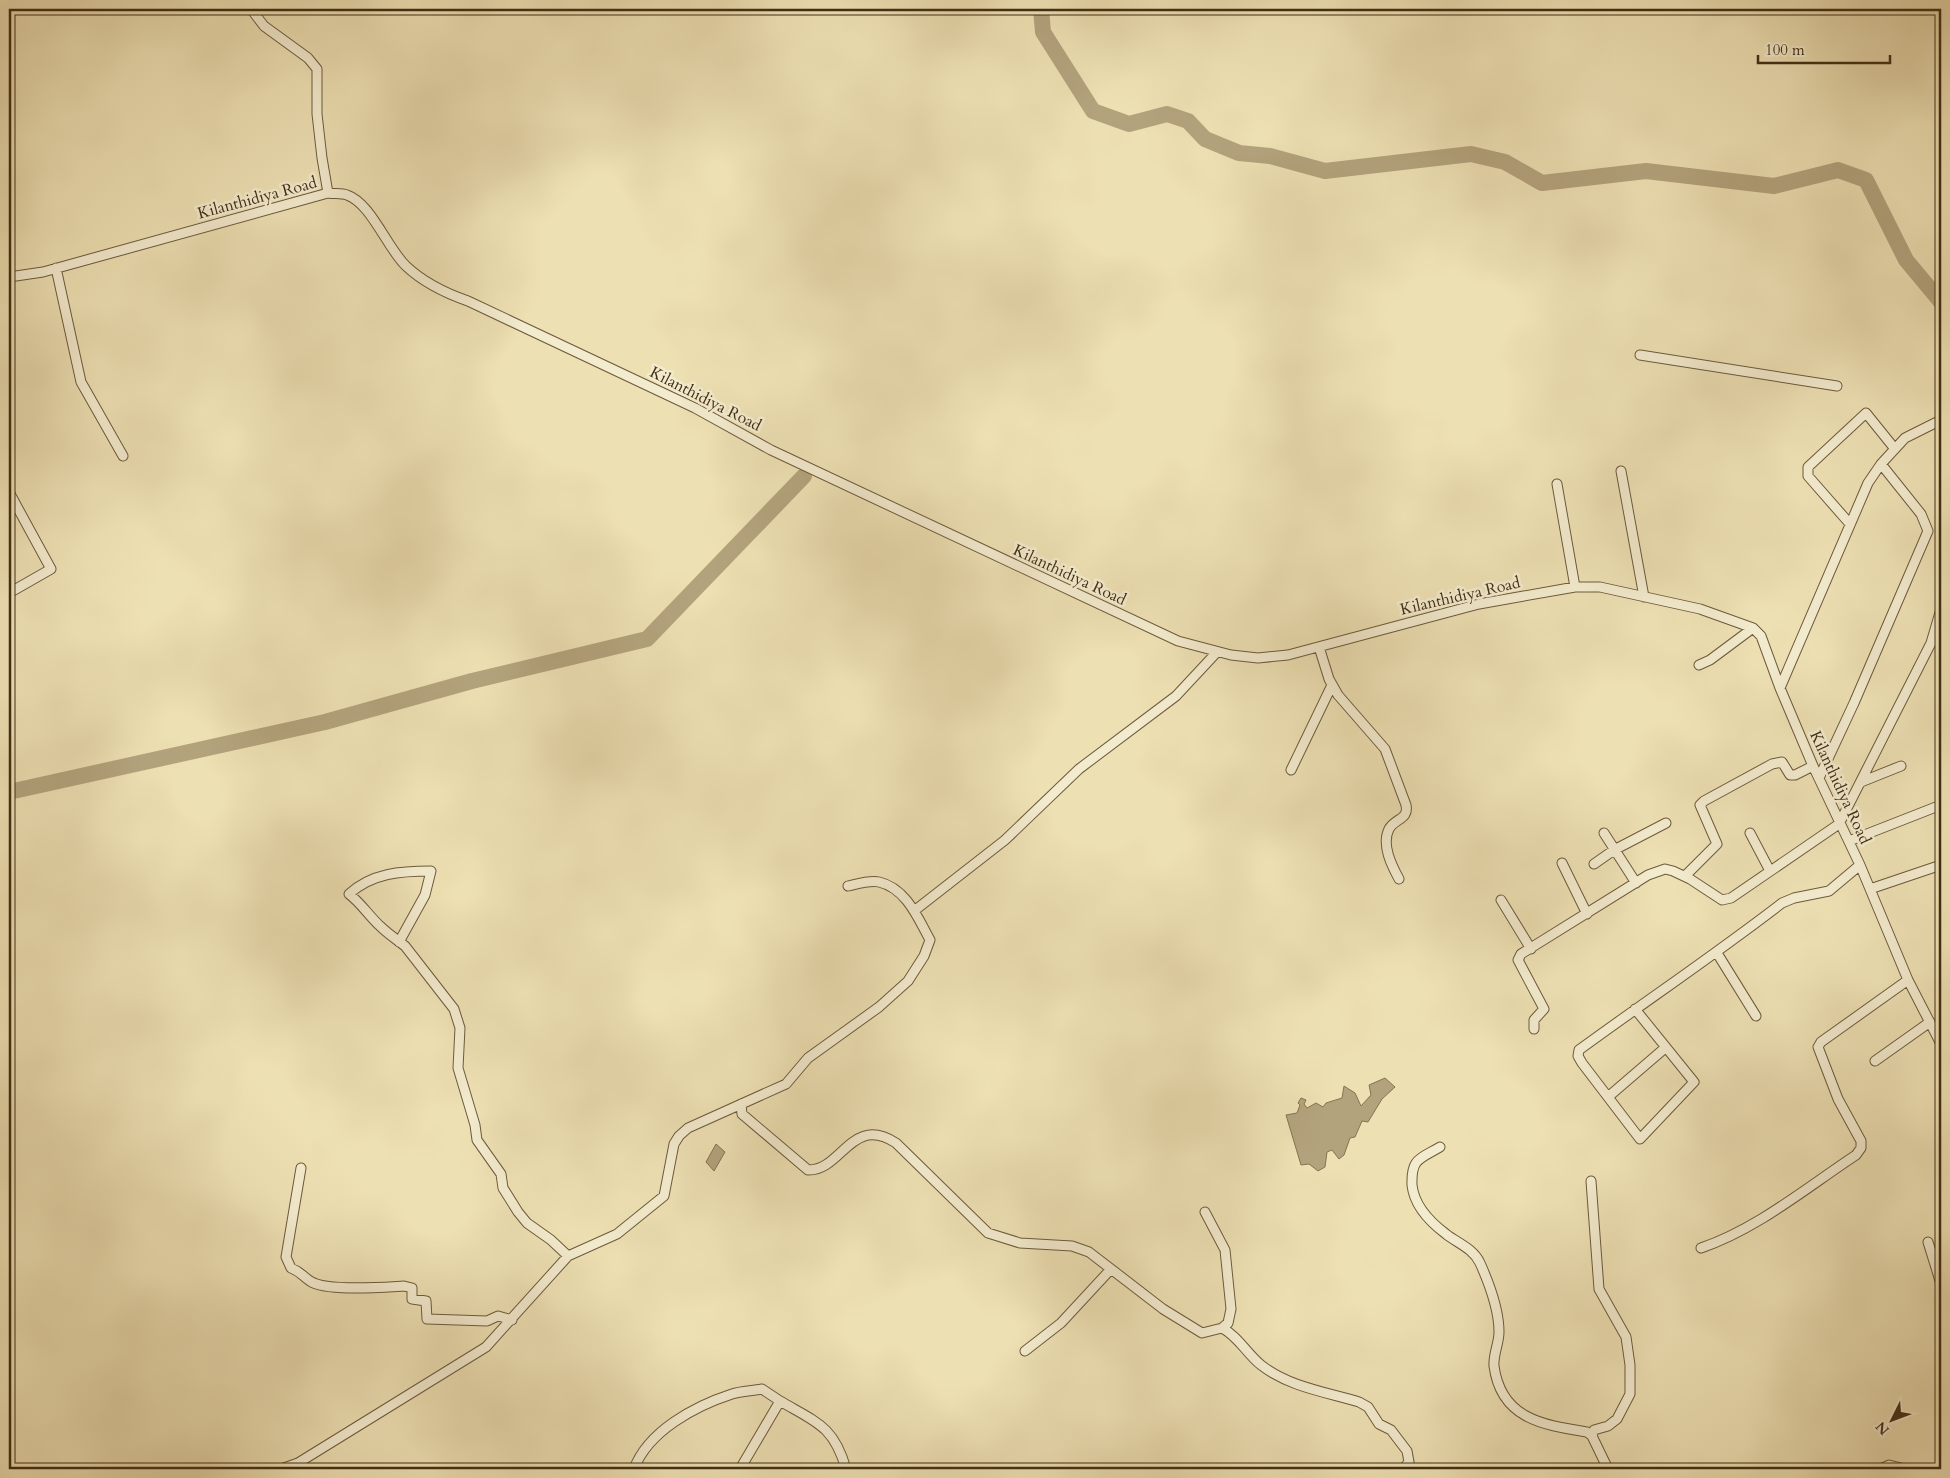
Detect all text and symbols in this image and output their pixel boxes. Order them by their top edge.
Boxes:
scale bar [1758,32,1890,64]
text: 100 m [1765,40,1805,60]
street label: Kilanthidiya Road [195,171,320,224]
street label: Kilanthidiya Road [646,361,766,437]
street label: Kilanthidiya Road [1009,539,1130,611]
street label: Kilanthidiya Road [1398,571,1523,620]
street label: Kilanthidiya Road [1804,727,1876,848]
north arrow [1868,1396,1918,1446]
text: N [1872,1417,1894,1439]

